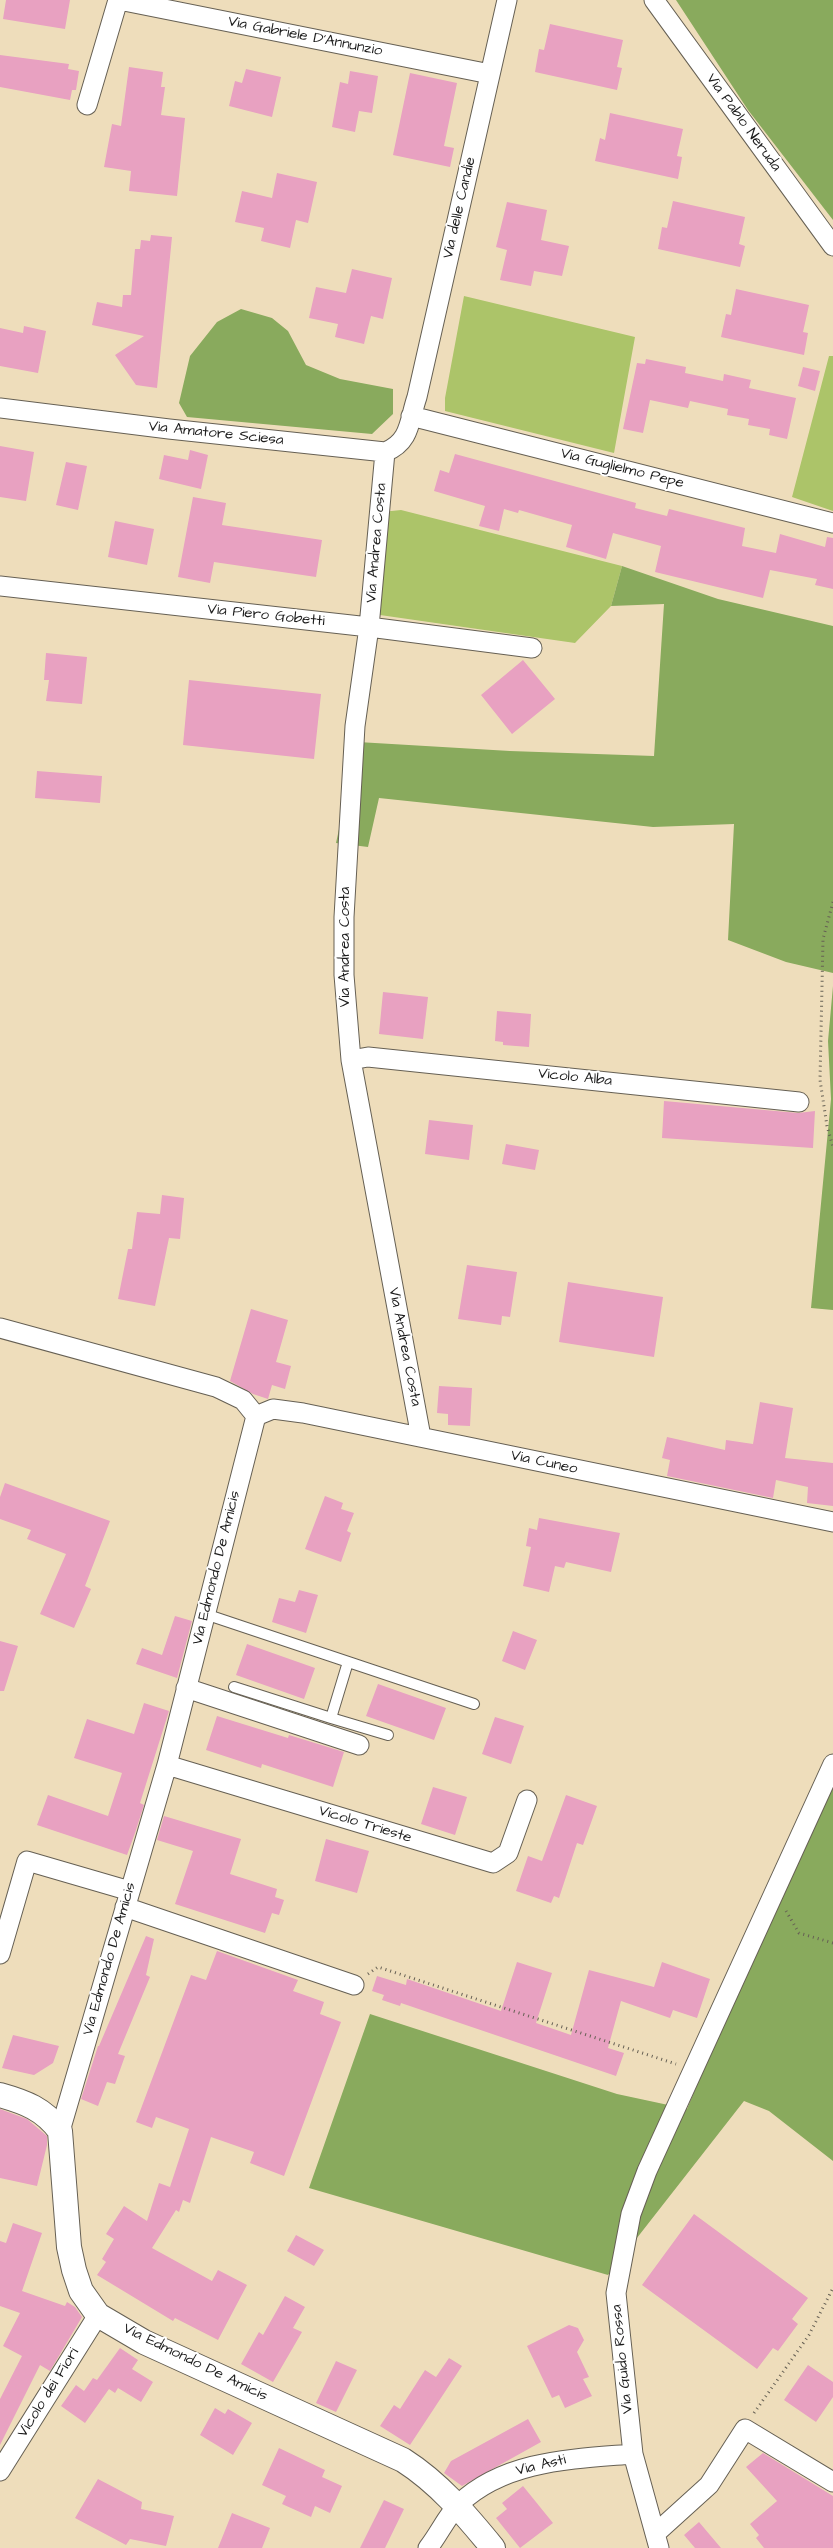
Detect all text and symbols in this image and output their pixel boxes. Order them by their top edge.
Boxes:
street label: Via Gabriele D'Annunzio [226,13,384,61]
street label: Via Pablo Neruda [701,71,785,175]
street label: Via delle Candie [440,155,480,261]
street label: Via Amatore Sciesa [148,418,284,450]
street label: Via Guglielmo Pepe [558,445,686,493]
street label: Via Andrea Costa [363,482,391,604]
street label: Via Piero Gobetti [207,601,325,631]
street label: Via Andrea Costa [337,887,355,1007]
street label: Vicolo Alba [537,1065,613,1091]
street label: Via Andrea Costa [384,1286,424,1408]
street label: Via Cuneo [509,1447,579,1479]
street label: Via Edmondo De Amicis [189,1489,245,1647]
street label: Vicolo Trieste [316,1802,414,1848]
street label: Via Edmondo De Amicis [80,1880,140,2038]
street label: Via Guido Rossa [608,2304,638,2414]
street label: Via Edmondo De Amicis [120,2320,270,2406]
street label: Vicolo dei Fiori [14,2345,84,2441]
street label: Via Asti [514,2452,568,2480]

